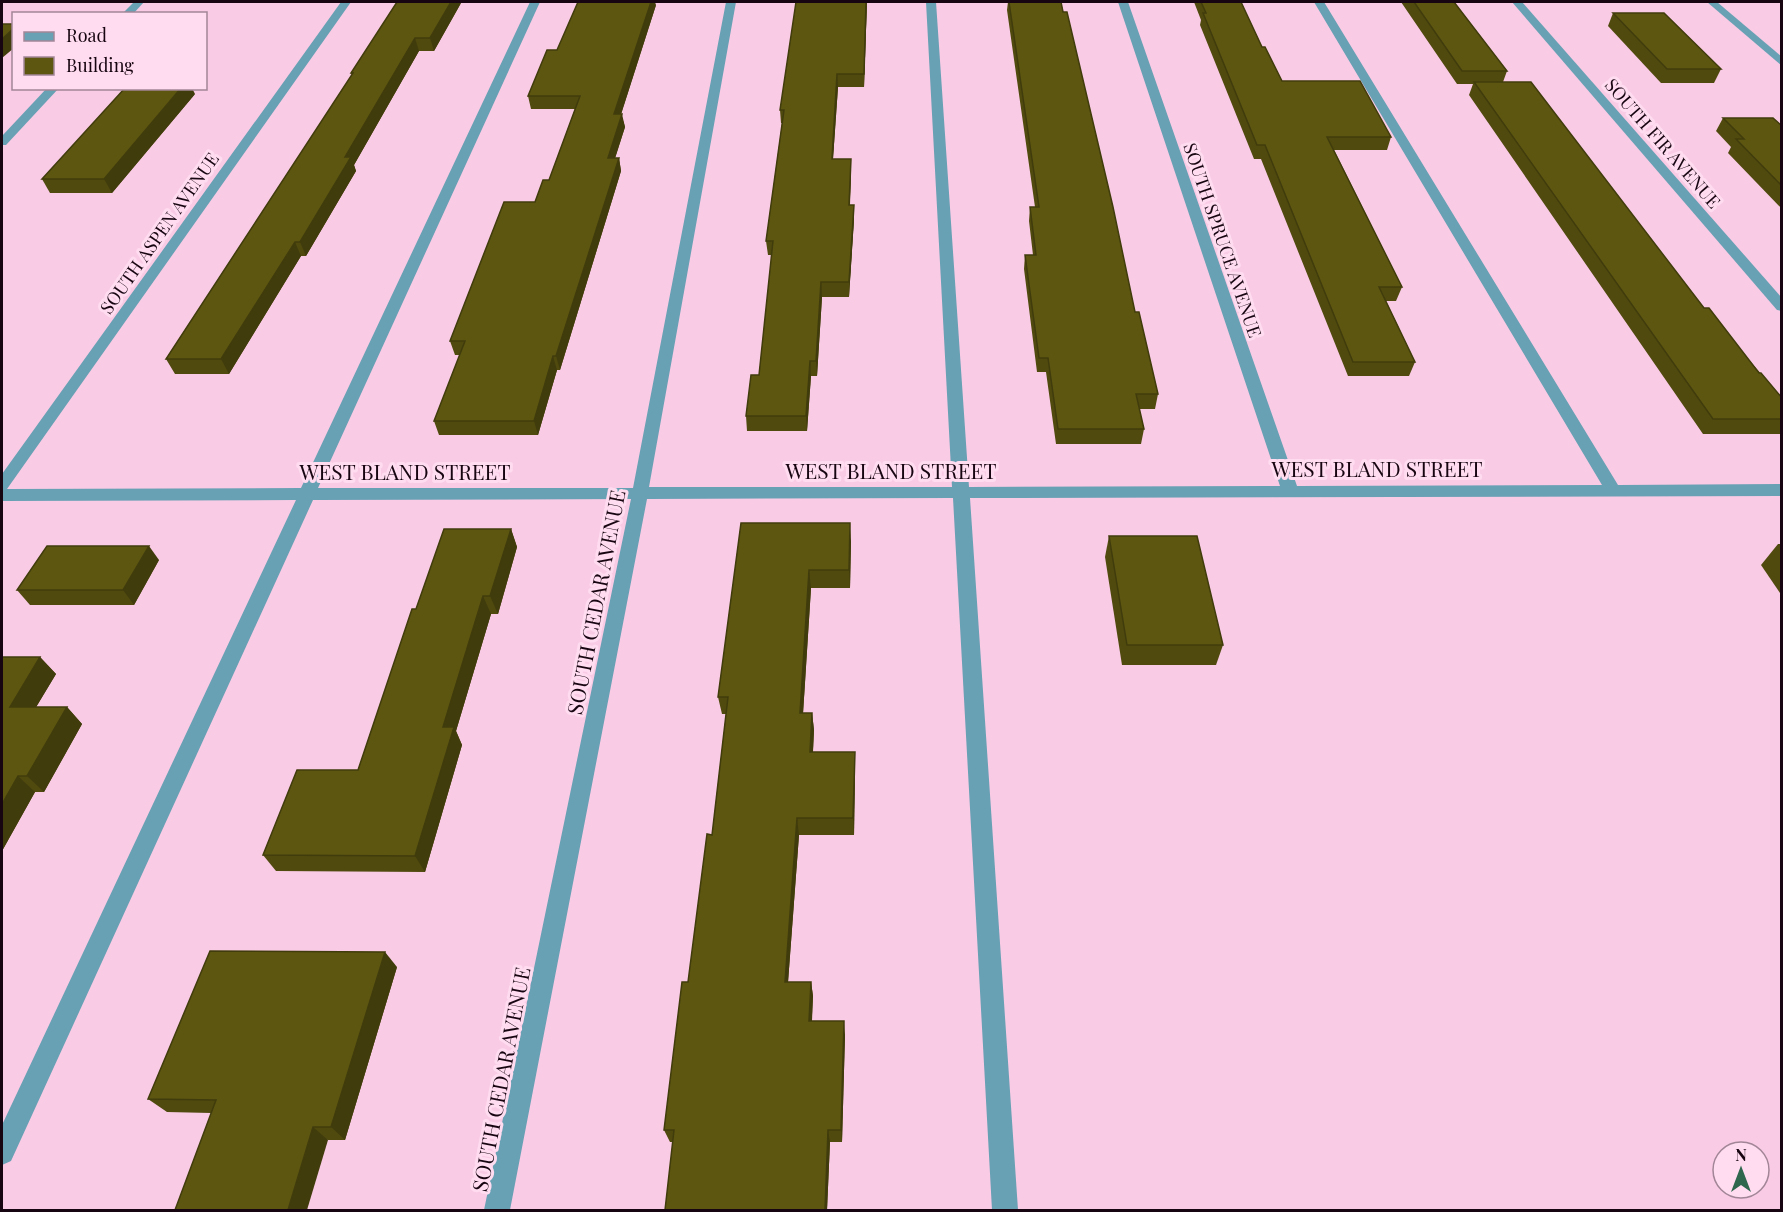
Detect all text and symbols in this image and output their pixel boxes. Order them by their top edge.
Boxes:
legend [12,12,207,90]
text: Road [66,23,107,47]
text: Building [66,53,134,77]
street label: SOUTH FIR AVENUE [1600,73,1726,213]
street label: SOUTH SPRUCE AVENUE [1178,139,1268,341]
street label: SOUTH ASPEN AVENUE [94,148,224,318]
street label: WEST BLAND STREET [1271,454,1482,482]
street label: WEST BLAND STREET [785,456,996,484]
street label: WEST BLAND STREET [299,457,510,485]
street label: SOUTH CEDAR AVENUE [559,487,631,717]
street label: SOUTH CEDAR AVENUE [464,964,536,1194]
north arrow [1711,1140,1771,1200]
text: N [1735,1144,1747,1165]

